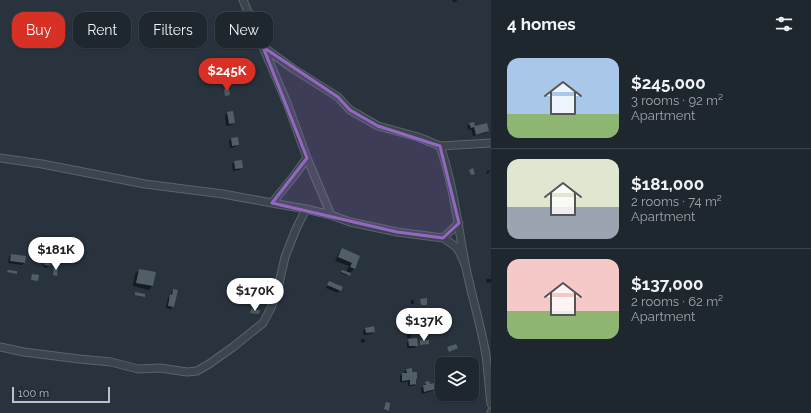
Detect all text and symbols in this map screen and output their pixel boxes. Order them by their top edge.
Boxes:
chip: Buy [12,12,65,48]
chip: Rent [73,12,131,48]
chip: Filters [139,12,207,48]
chip: New [215,12,273,48]
icon: filters [773,13,795,35]
text: 4 homes [507,14,576,34]
pin: $245K [199,58,255,92]
text: $245K [208,63,246,78]
text: $245,000 [631,73,706,93]
icon: home [539,74,587,122]
text: 3 rooms · 92 m² [631,93,723,108]
text: Apartment [631,108,695,123]
text: $181,000 [631,174,704,194]
icon: home [539,175,587,223]
text: 2 rooms · 74 m² [631,194,722,209]
text: Apartment [631,209,695,224]
pin: $181K [28,237,84,271]
text: $181K [37,242,75,257]
text: $137,000 [631,274,704,294]
icon: home [539,275,587,323]
pin: $170K [227,278,283,312]
text: $170K [236,283,274,298]
text: 2 rooms · 62 m² [631,294,723,309]
pin: $137K [396,308,452,342]
text: Apartment [631,309,695,324]
text: $137K [405,313,443,328]
map controls [435,357,479,401]
button: layers [435,357,479,401]
scale bar [12,385,110,404]
text: 100 m [18,387,49,400]

